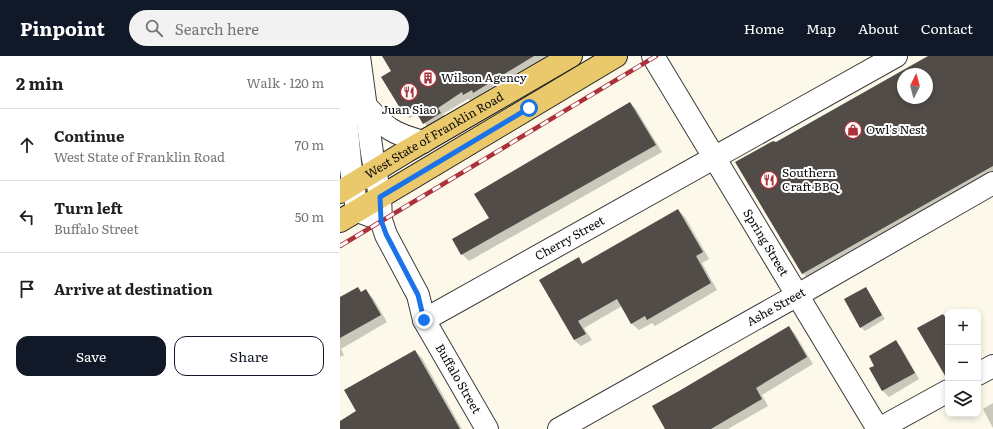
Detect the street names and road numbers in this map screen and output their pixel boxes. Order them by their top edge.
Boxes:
street label: West State of Franklin Road [361,87,507,183]
street label: Spring Street [739,205,794,279]
street label: Cherry Street [531,211,608,264]
street label: Ashe Street [743,282,809,330]
street label: Buffalo Street [431,340,486,417]

